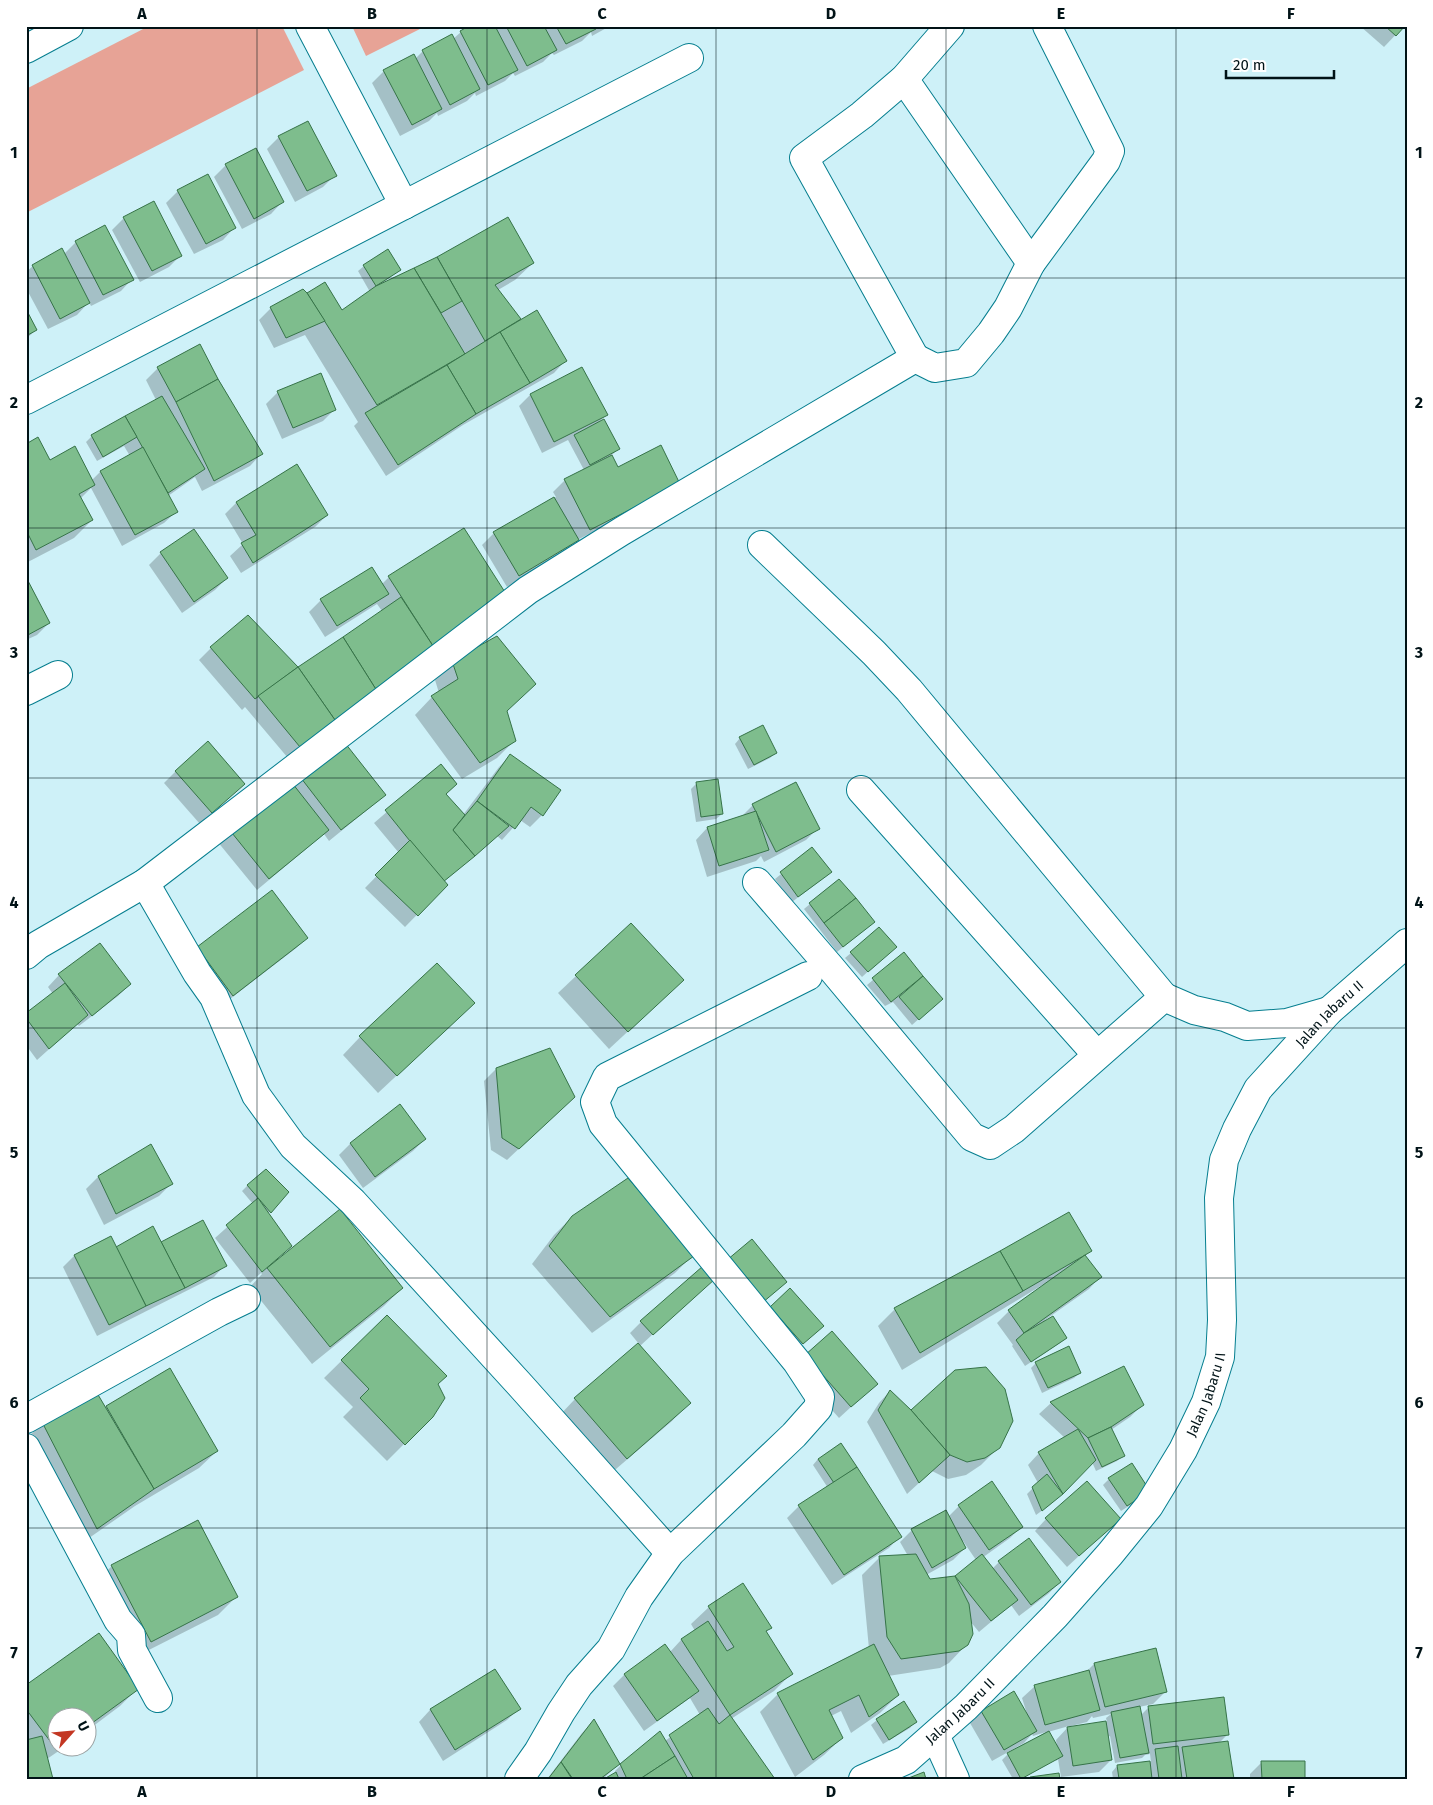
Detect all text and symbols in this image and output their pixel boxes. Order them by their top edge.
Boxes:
text: A [136,4,147,23]
text: B [367,4,377,23]
text: C [597,4,607,23]
text: D [826,4,836,23]
text: E [1057,4,1065,23]
text: F [1287,4,1295,23]
scale bar [1226,48,1333,80]
text: 20 m [1233,56,1266,74]
text: 1 [10,143,18,162]
text: 1 [1415,143,1423,162]
text: 2 [10,393,18,412]
text: 2 [1415,393,1423,412]
text: 3 [9,643,18,662]
text: 3 [1414,643,1423,662]
text: 4 [9,893,19,912]
text: 4 [1414,893,1424,912]
street label: Jalan Jabaru II [1292,977,1367,1051]
text: 5 [10,1143,19,1162]
text: 5 [1415,1143,1424,1162]
street label: Jalan Jabaru II [1183,1352,1229,1439]
text: 6 [9,1393,19,1412]
text: 6 [1414,1393,1424,1412]
text: 7 [10,1643,18,1662]
text: 7 [1415,1643,1423,1662]
street label: Jalan Jabaru II [922,1675,998,1748]
north arrow [48,1708,98,1758]
text: U [73,1718,93,1734]
text: A [136,1782,147,1801]
text: B [367,1782,377,1801]
text: C [597,1782,607,1801]
text: D [826,1782,836,1801]
text: E [1057,1782,1065,1801]
text: F [1287,1782,1295,1801]

